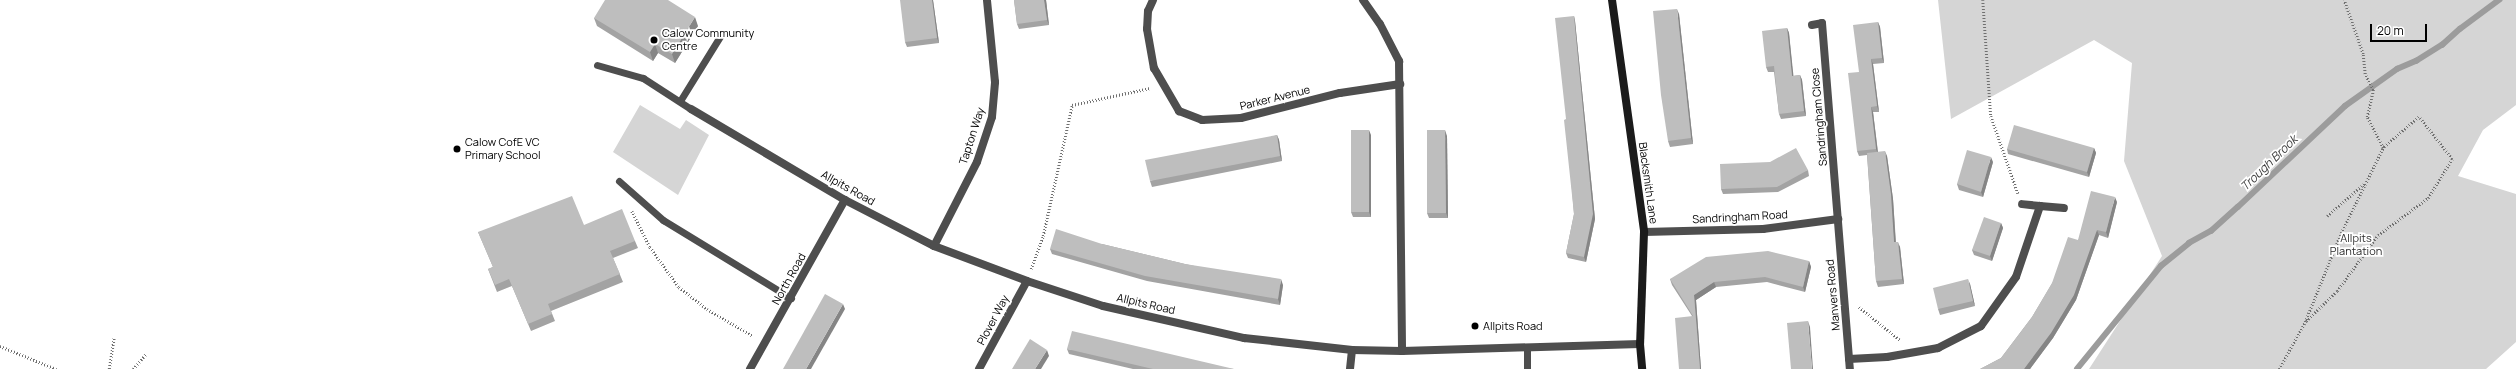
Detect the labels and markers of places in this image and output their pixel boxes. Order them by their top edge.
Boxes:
place label: Calow Community Centre [662,27,754,53]
marker: Calow Community Centre [649,35,659,45]
place label: Calow CofE VC Primary School [465,136,540,162]
marker: Calow CofE VC Primary School [452,144,462,154]
place label: Allpits Road [1483,319,1543,333]
marker: Allpits Road [1470,321,1480,331]

